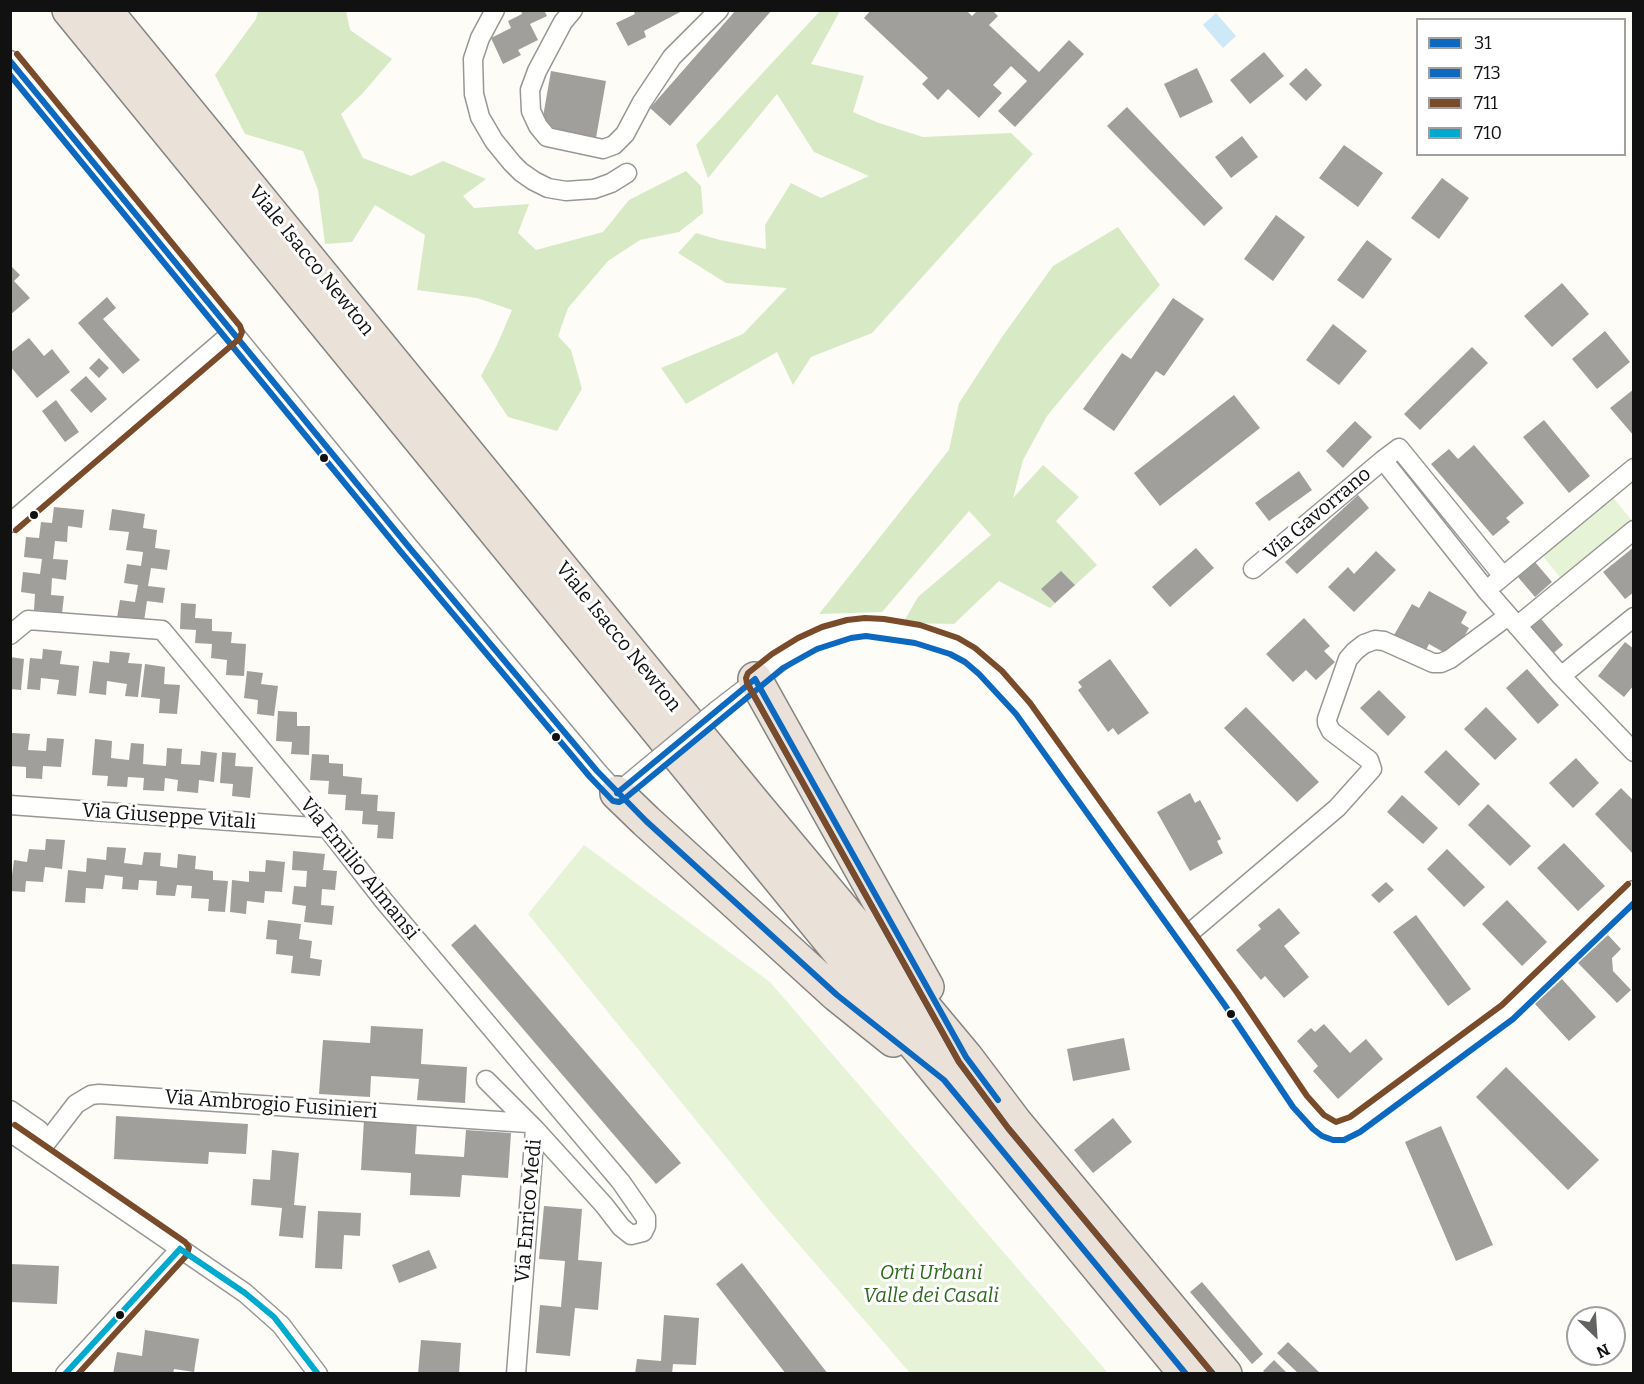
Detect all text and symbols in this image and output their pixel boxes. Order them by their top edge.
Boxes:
legend [1416,18,1626,156]
text: 31 [1474,32,1492,54]
text: 713 [1474,62,1501,84]
text: 711 [1474,92,1498,114]
text: 710 [1474,122,1502,144]
street label: Viale Isacco Newton [243,181,379,341]
unlabelled marker [318,452,330,464]
street label: Via Gavorrano [1260,462,1376,566]
unlabelled marker [28,509,40,521]
street label: Viale Isacco Newton [550,557,686,717]
unlabelled marker [550,731,562,743]
street label: Via Emilio Almansi [294,793,424,945]
street label: Via Giuseppe Vitali [81,799,257,835]
unlabelled marker [1225,1008,1237,1020]
street label: Via Ambrogio Fusinieri [164,1086,378,1124]
street label: Via Enrico Medi [511,1138,547,1284]
park label: Orti Urbani Valle dei Casali [863,1261,999,1308]
north arrow [1566,1306,1626,1366]
unlabelled marker [114,1309,126,1321]
text: N [1593,1340,1613,1362]

